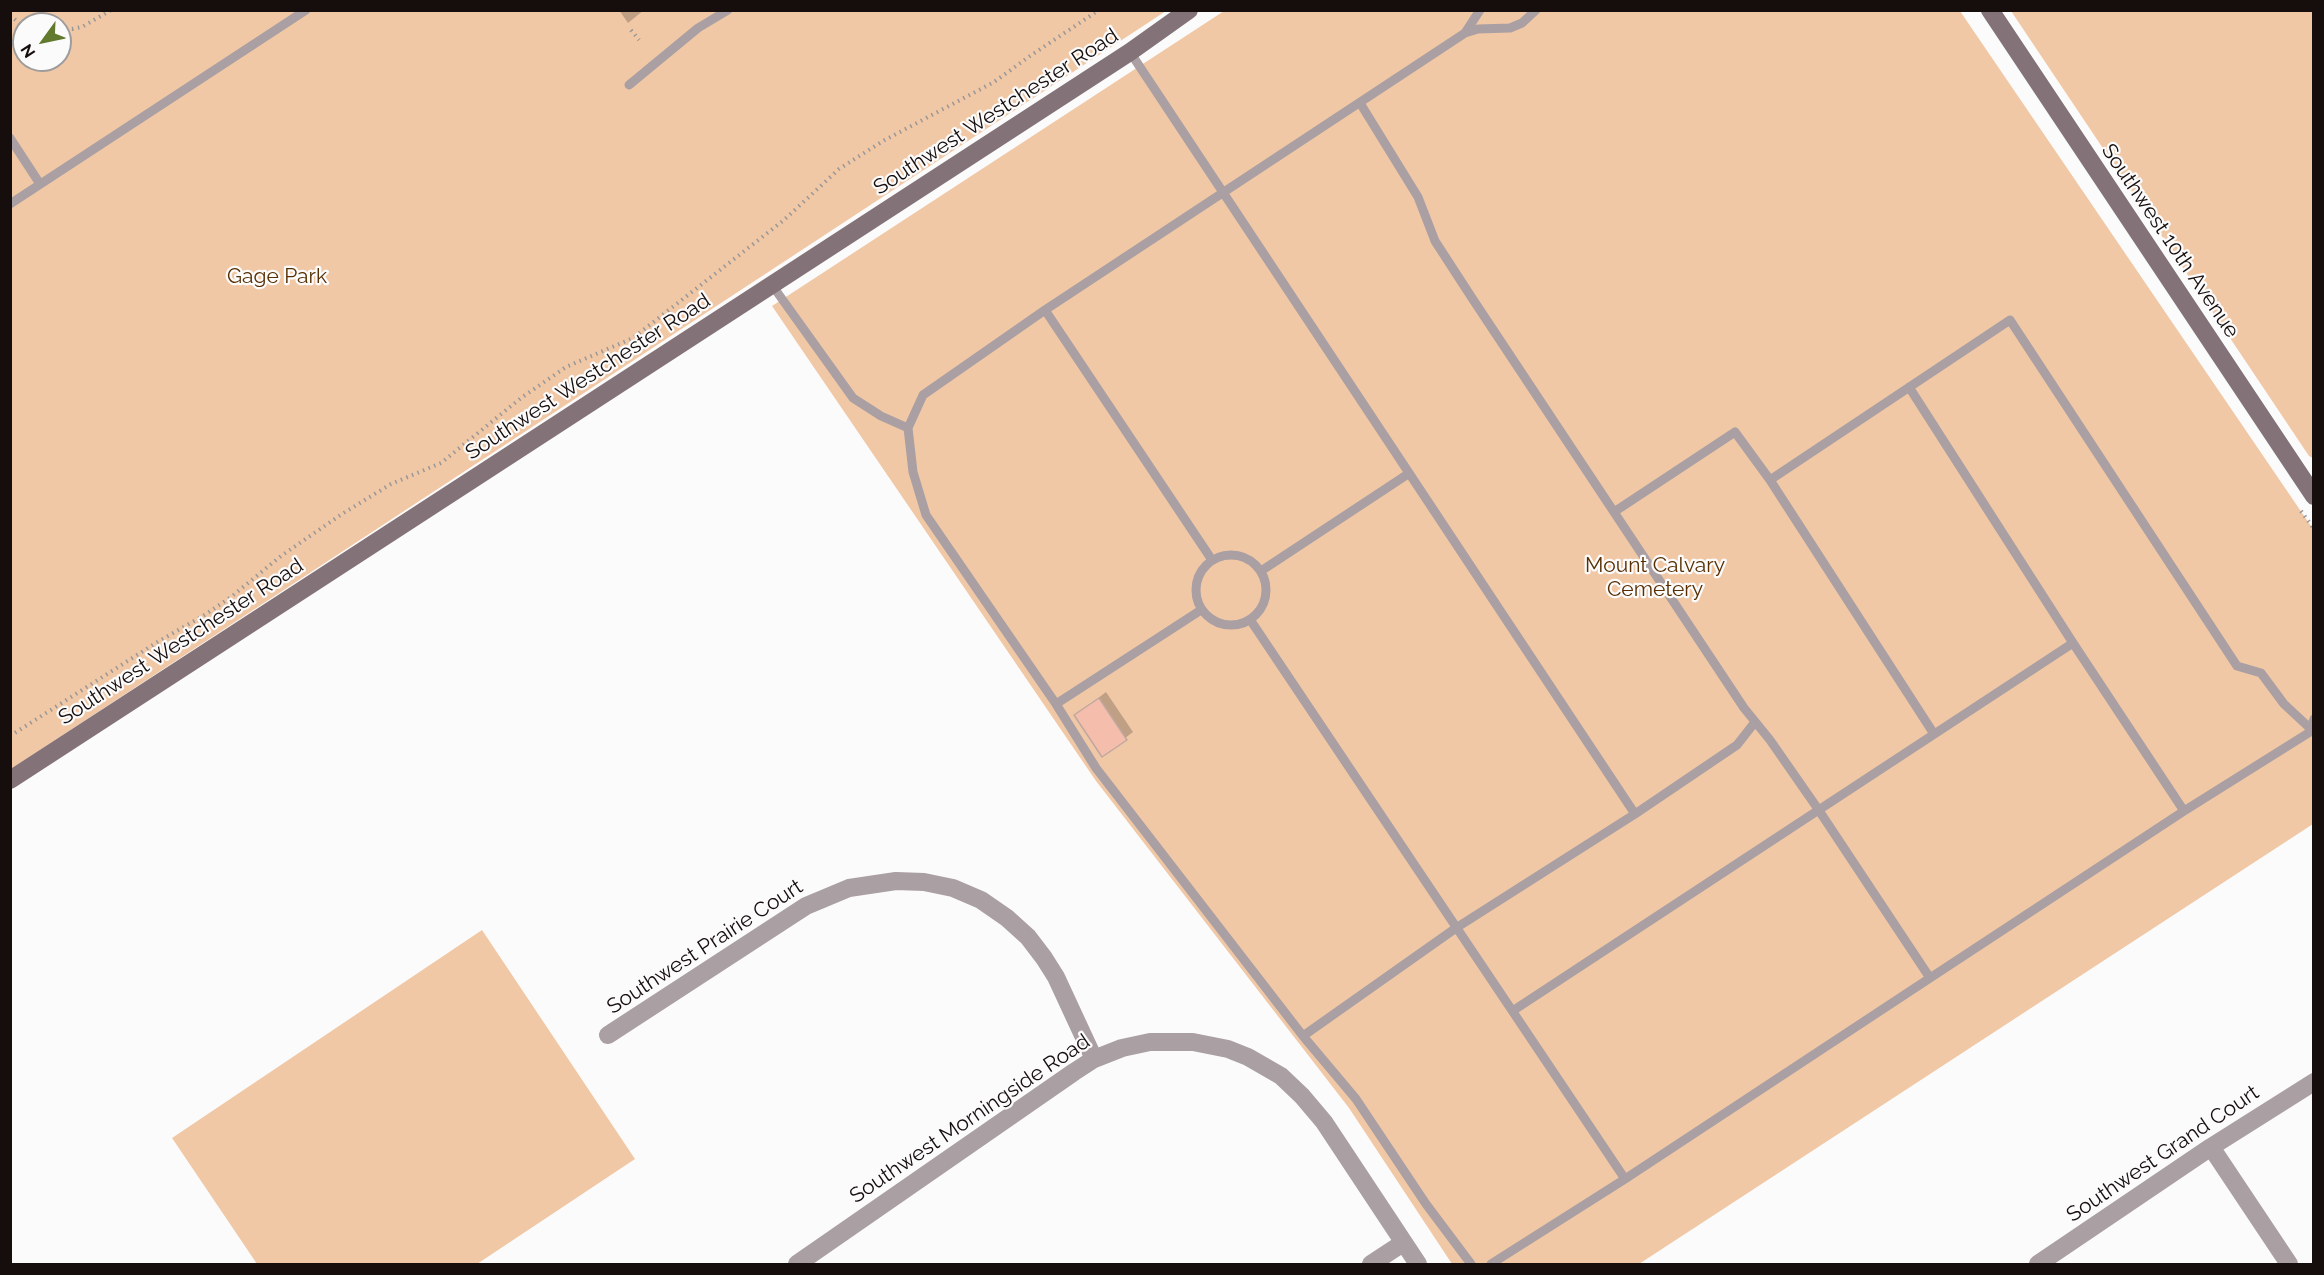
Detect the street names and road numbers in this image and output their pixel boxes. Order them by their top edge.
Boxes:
street label: Southwest Westchester Road [869,23,1123,201]
street label: Southwest 10th Avenue [2096,139,2244,343]
street label: Southwest Westchester Road [461,288,715,466]
street label: Southwest Westchester Road [54,553,308,731]
street label: Southwest Prairie Court [602,874,808,1020]
street label: Southwest Morningside Road [845,1029,1095,1209]
street label: Southwest Grand Court [2062,1080,2264,1228]

